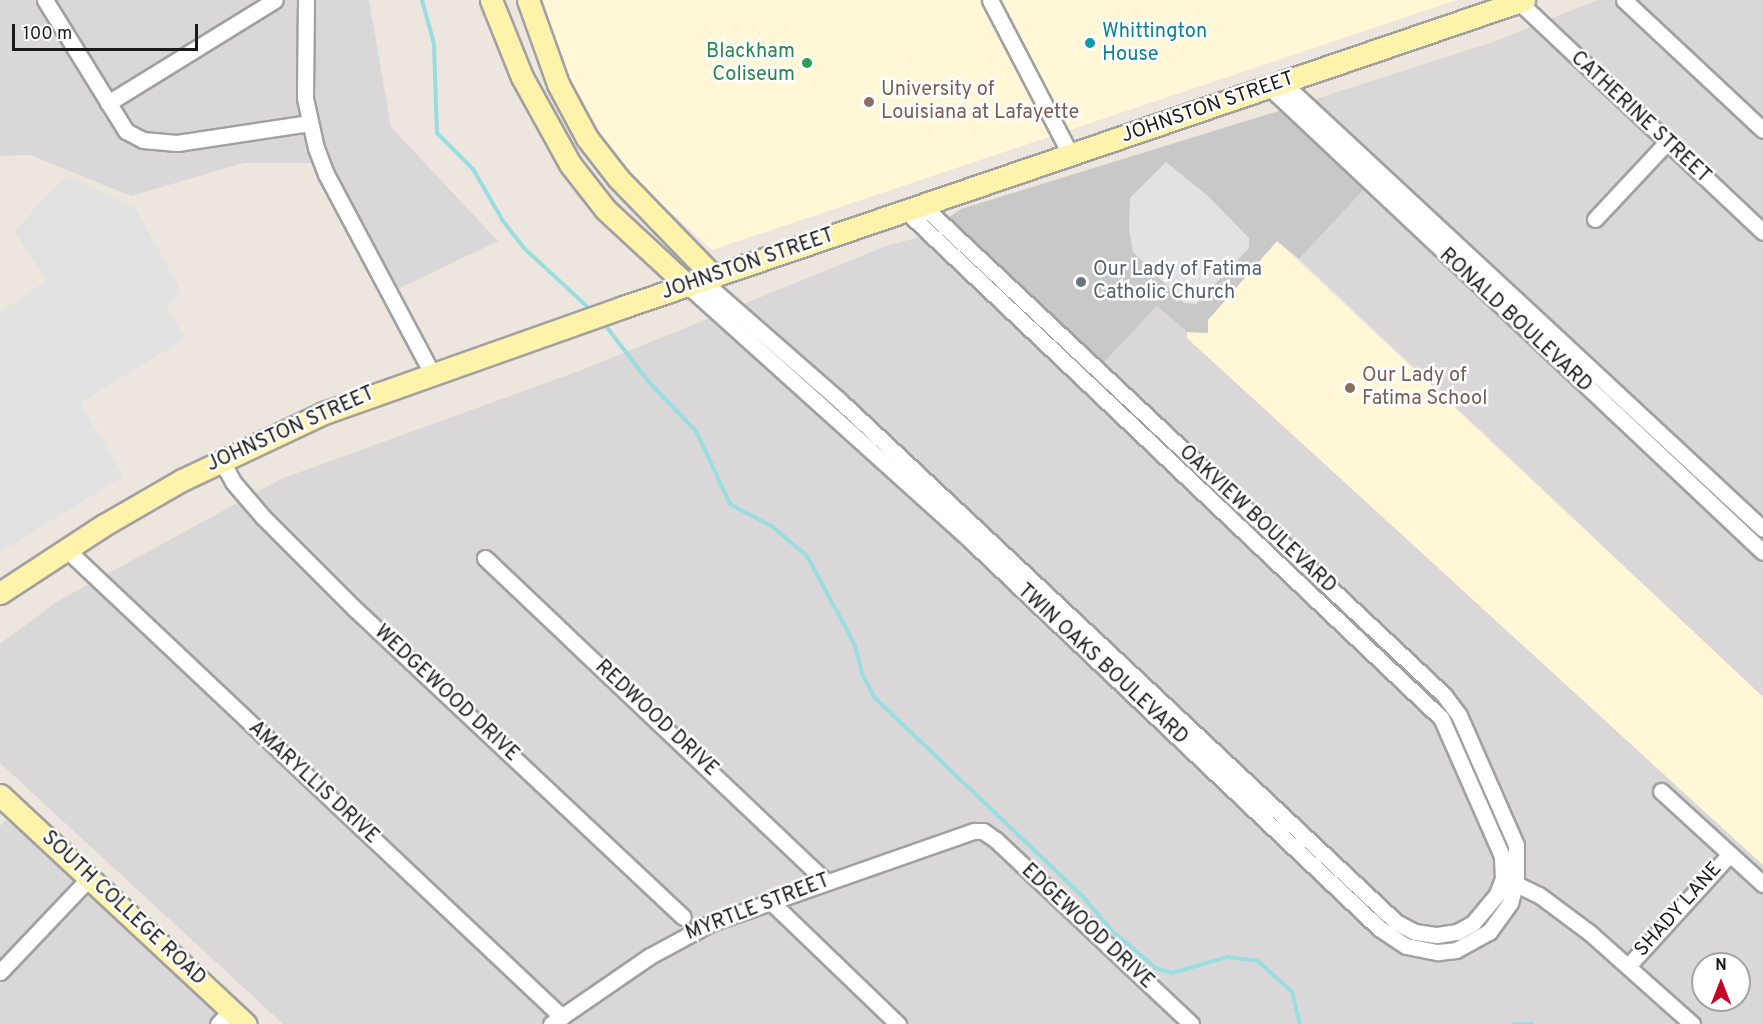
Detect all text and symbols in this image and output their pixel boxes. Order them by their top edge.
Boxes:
scale bar [15,12,201,50]
place label: Whittington House [1102,20,1207,67]
text: 100 m [23,23,72,46]
marker: Whittington House [1083,36,1097,50]
place label: Blackham Coliseum [706,40,795,87]
street label: CATHERINE STREET [1565,47,1715,189]
marker: Blackham Coliseum [800,56,814,70]
street label: JOHNSTON STREET [1118,67,1298,149]
place label: University of Louisiana at Lafayette [881,78,1079,125]
marker: University of Louisiana at Lafayette [862,95,876,109]
street label: JOHNSTON STREET [658,224,838,306]
street label: RONALD BOULEVARD [1434,244,1596,398]
place label: Our Lady of Fatima Catholic Church [1093,258,1262,305]
marker: Our Lady of Fatima Catholic Church [1074,275,1088,289]
place label: Our Lady of Fatima School [1362,365,1487,412]
marker: Our Lady of Fatima School [1343,381,1357,395]
street label: JOHNSTON STREET [203,382,379,478]
street label: OAKVIEW BOULEVARD [1173,441,1341,599]
street label: TWIN OAKS BOULEVARD [1012,580,1192,750]
street label: WEDGEWOOD DRIVE [369,621,523,767]
street label: REDWOOD DRIVE [589,656,723,782]
street label: AMARYLLIS DRIVE [243,717,383,849]
street label: SOUTH COLLEGE ROAD [36,827,210,991]
street label: SHADY LANE [1630,857,1728,963]
street label: EDGEWOOD DRIVE [1016,859,1158,995]
street label: MYRTLE STREET [683,869,833,947]
north arrow [1691,952,1751,1012]
text: N [1715,956,1727,976]

